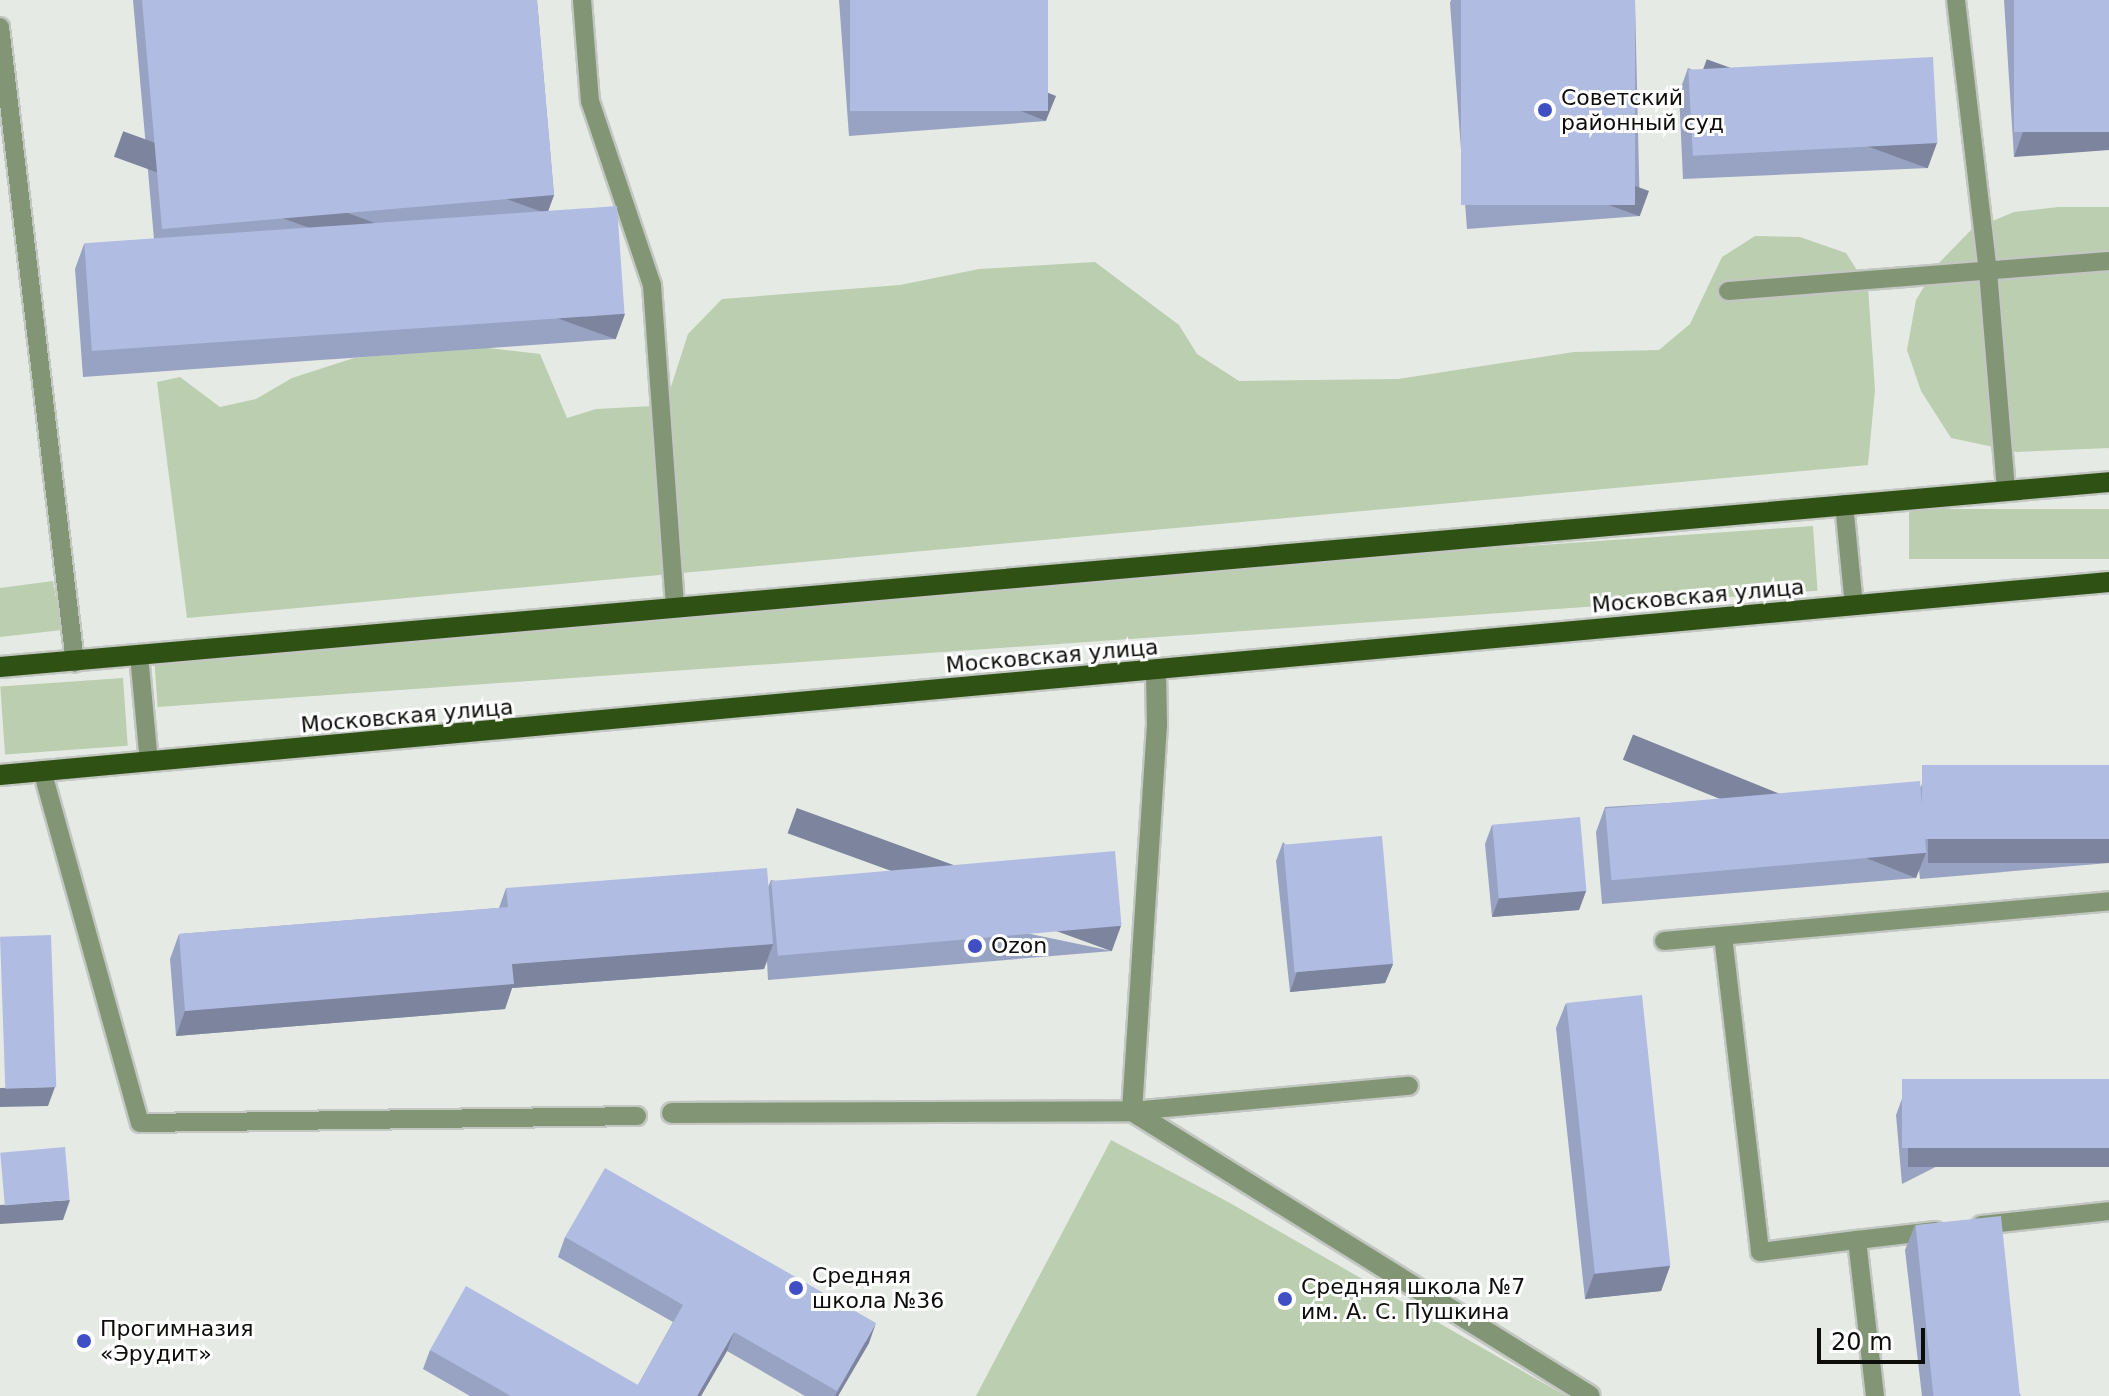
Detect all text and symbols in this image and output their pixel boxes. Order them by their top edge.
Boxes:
place label: Советский районный суд [1561,84,1724,136]
marker: Советский районный суд [1536,101,1554,119]
street label: Московская улица [1591,574,1805,618]
street label: Московская улица [945,634,1159,678]
street label: Московская улица [300,694,514,738]
place label: Ozon [991,933,1047,959]
marker: Ozon [966,937,984,955]
place label: Средняя школа №36 [812,1262,944,1314]
place label: Средняя школа №7 им. А. С. Пушкина [1301,1273,1525,1324]
marker: Средняя школа №36 [787,1279,805,1297]
marker: Средняя школа №7 им. А. С. Пушкина [1276,1290,1294,1308]
scale bar [1821,1312,1929,1362]
place label: Прогимназия «Эрудит» [100,1315,254,1366]
text: 20 m [1831,1328,1893,1356]
marker: Прогимназия «Эрудит» [75,1332,93,1350]

